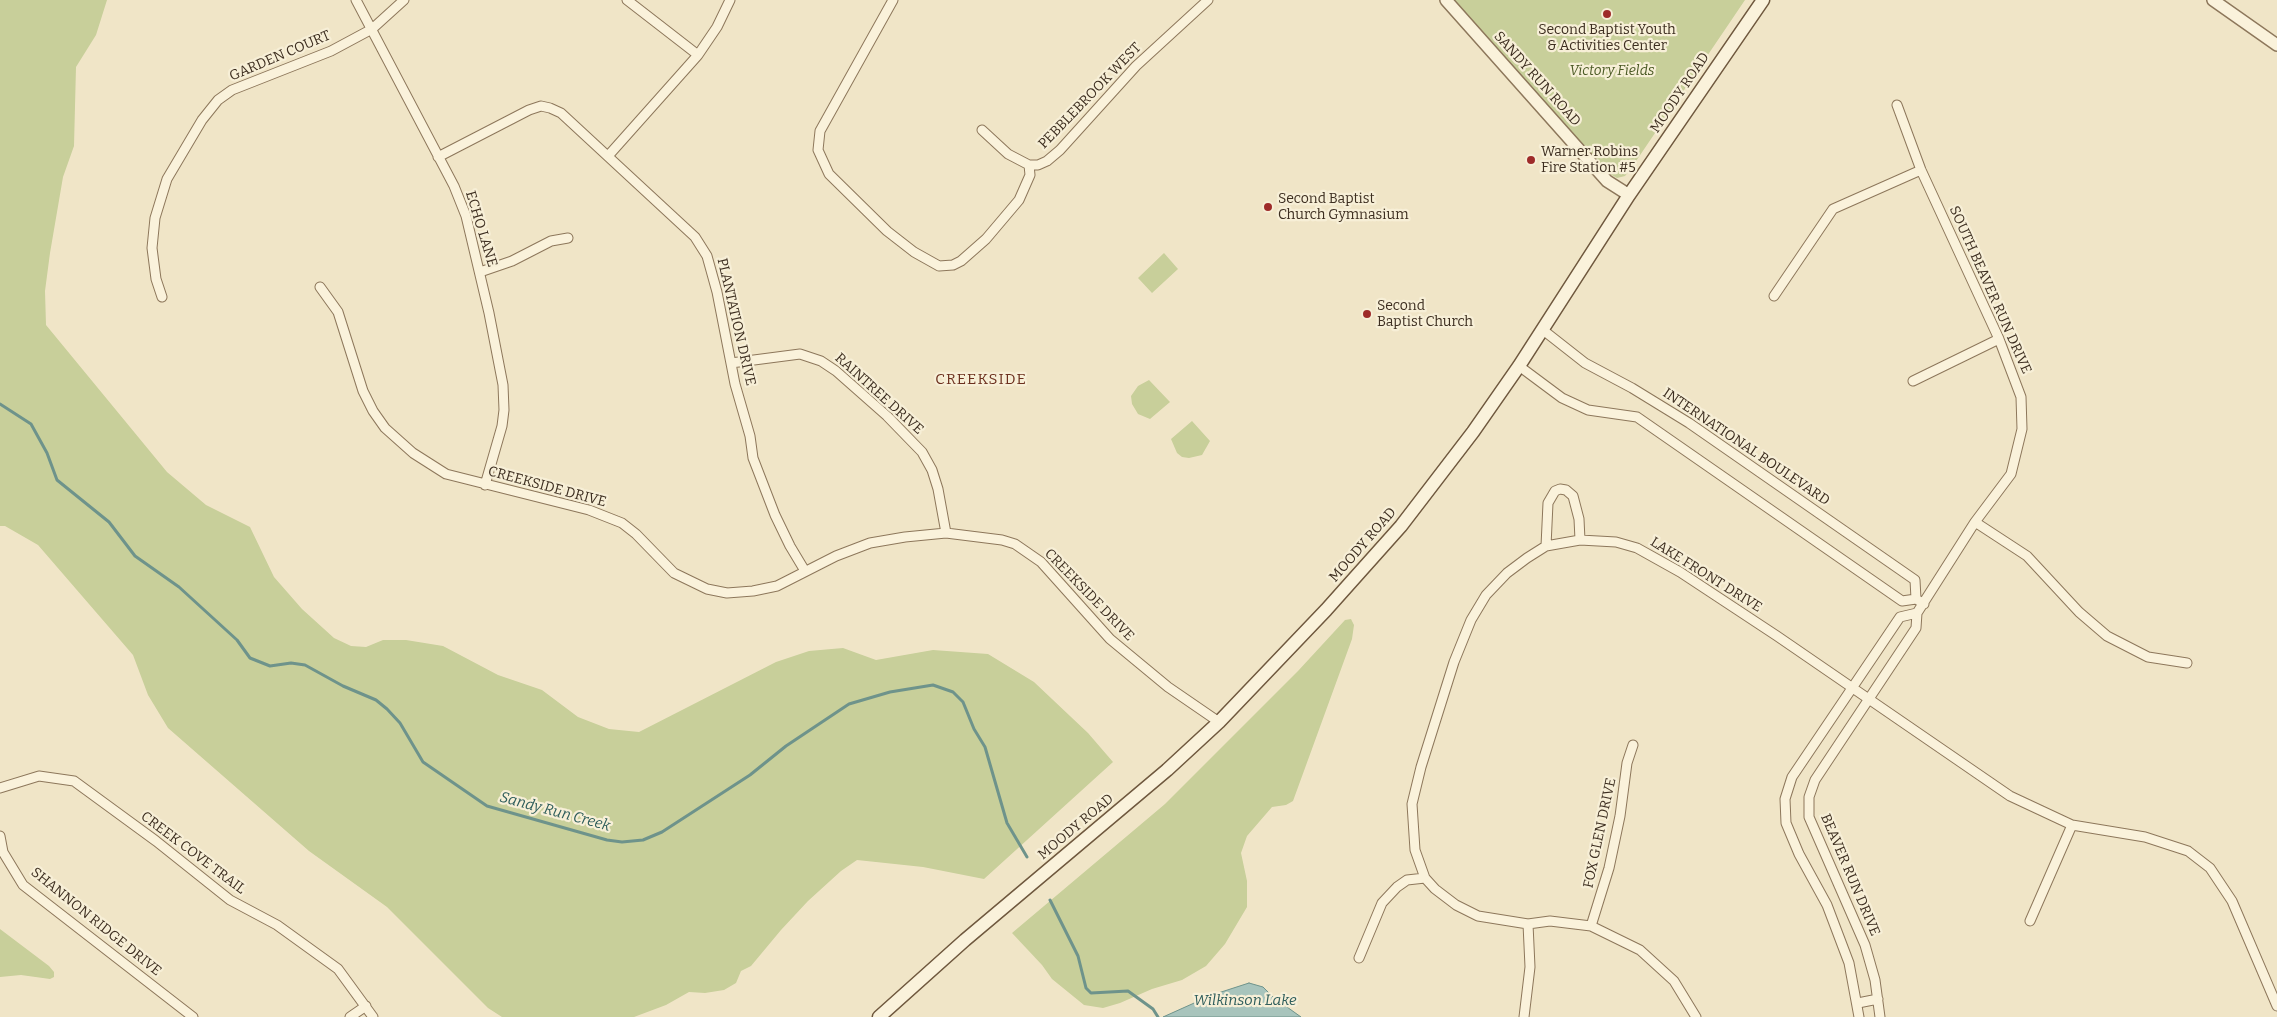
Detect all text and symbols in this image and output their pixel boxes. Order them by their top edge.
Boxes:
marker: Second Baptist Youth & Activities Center [1601,8,1613,20]
place label: Second Baptist Youth & Activities Center [1538,22,1676,54]
street label: GARDEN COURT [227,27,333,85]
street label: SANDY RUN ROAD [1490,28,1584,130]
street label: PEBBLEBROOK WEST [1035,40,1145,152]
street label: MOODY ROAD [1647,50,1713,136]
park label: Victory Fields [1569,63,1655,79]
place label: Warner Robins Fire Station #5 [1541,144,1638,176]
marker: Warner Robins Fire Station #5 [1525,154,1537,166]
street label: ECHO LANE [461,189,501,269]
place label: Second Baptist Church Gymnasium [1278,191,1408,223]
marker: Second Baptist Church Gymnasium [1262,201,1274,213]
street label: SOUTH BEAVER RUN DRIVE [1945,203,2035,377]
street label: PLANTATION DRIVE [713,256,759,388]
place label: Second Baptist Church [1377,298,1473,331]
marker: Second Baptist Church [1361,308,1373,320]
street label: RAINTREE DRIVE [831,350,927,438]
district label: CREEKSIDE [934,371,1028,389]
street label: INTERNATIONAL BOULEVARD [1659,385,1833,509]
street label: CREEKSIDE DRIVE [486,463,608,511]
street label: MOODY ROAD [1326,504,1400,586]
street label: LAKE FRONT DRIVE [1647,534,1765,616]
street label: CREEKSIDE DRIVE [1041,545,1137,645]
street label: FOX GLEN DRIVE [1580,776,1620,890]
water label: Sandy Run Creek [498,789,612,835]
street label: MOODY ROAD [1035,791,1117,863]
street label: CREEK COVE TRAIL [137,808,249,898]
street label: BEAVER RUN DRIVE [1817,811,1883,939]
street label: SHANNON RIDGE DRIVE [27,864,165,980]
water label: Wilkinson Lake [1194,992,1296,1010]

